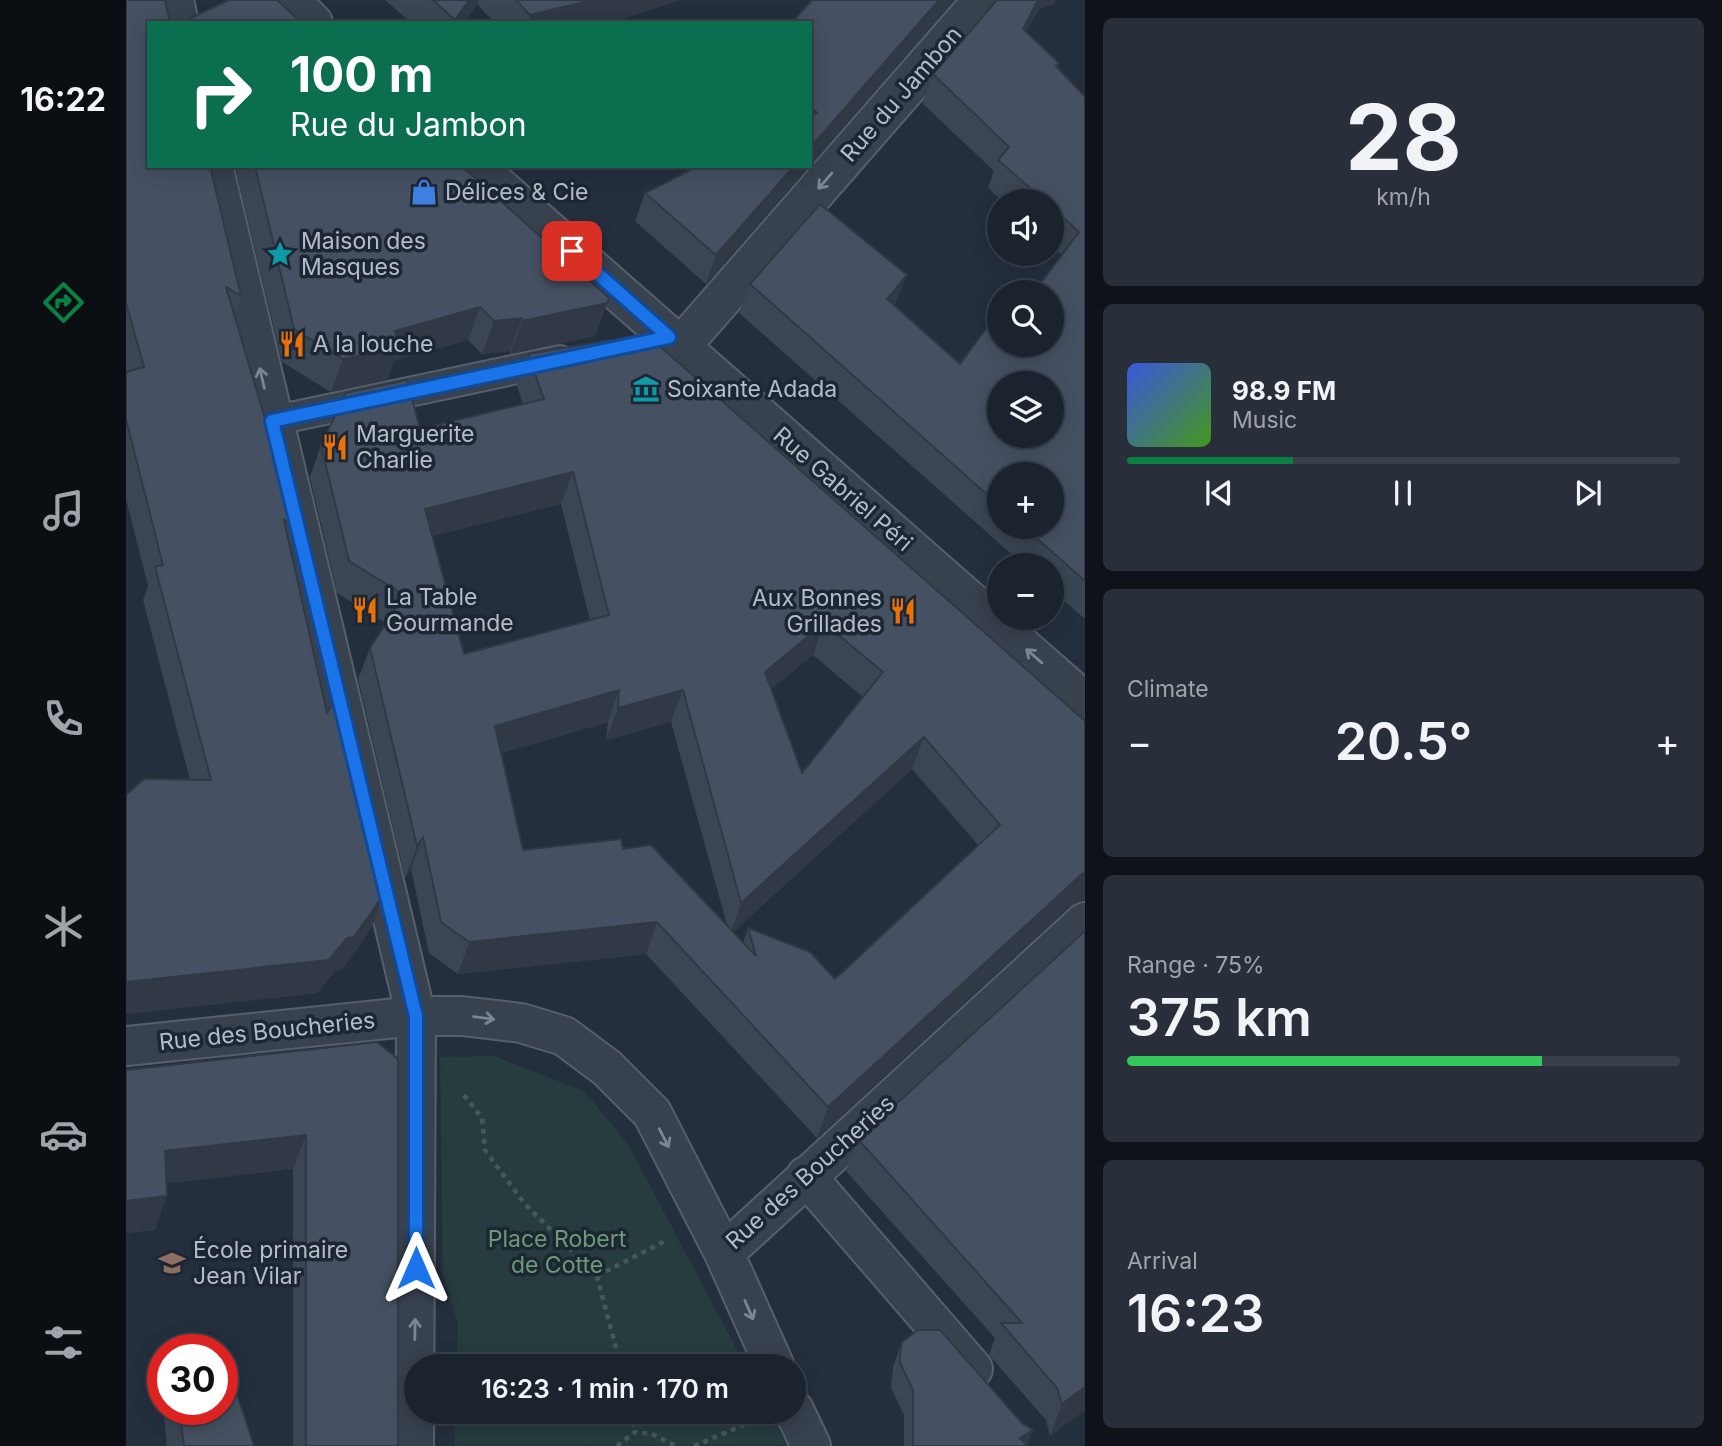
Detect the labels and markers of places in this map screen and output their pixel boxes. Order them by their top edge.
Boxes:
shop icon: Délices & Cie [409,177,439,207]
place label: Délices & Cie [445,178,588,206]
pin [542,221,602,281]
place label: Maison des Masques [301,227,426,281]
place icon: Maison des Masques [265,239,295,269]
restaurant icon: A la louche [277,329,307,359]
place label: A la louche [313,330,433,358]
museum icon: Soixante Adada [631,374,661,404]
place label: Soixante Adada [667,375,837,403]
place label: Marguerite Charlie [356,420,474,474]
restaurant icon: Marguerite Charlie [320,432,350,462]
place label: La Table Gourmande [386,583,514,637]
place label: Aux Bonnes Grillades [752,584,882,638]
restaurant icon: La Table Gourmande [350,595,380,625]
restaurant icon: Aux Bonnes Grillades [888,596,918,626]
place label: École primaire Jean Vilar [193,1236,348,1290]
school or university icon: École primaire Jean Vilar [157,1248,187,1278]

